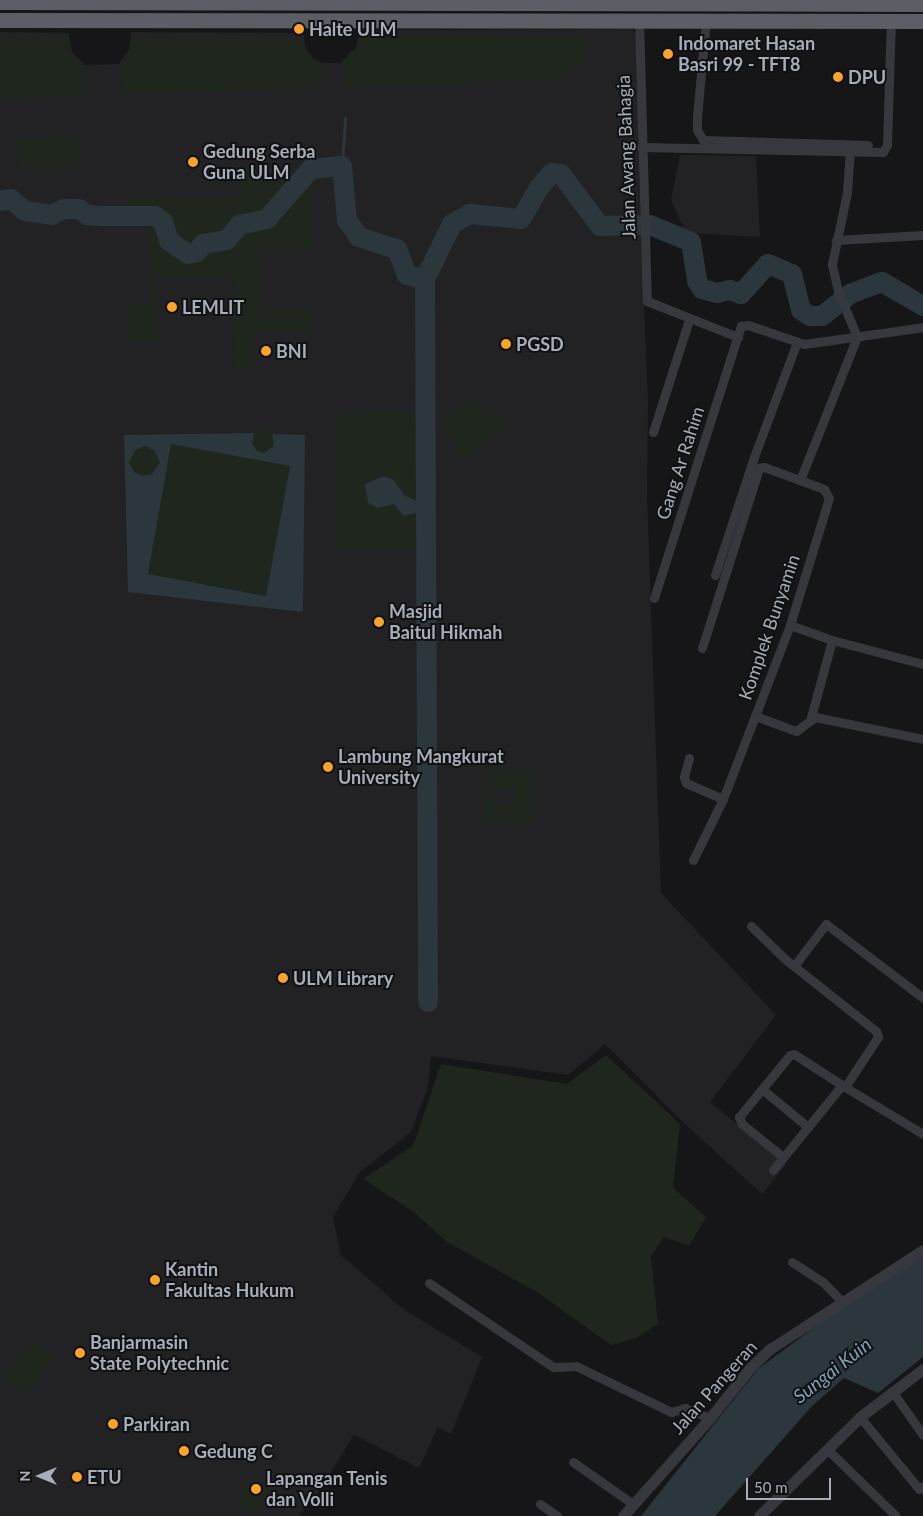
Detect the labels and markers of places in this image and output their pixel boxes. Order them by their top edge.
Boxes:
place label: Halte ULM [309,18,397,40]
marker: Halte ULM [293,23,305,35]
place label: Indomaret Hasan Basri 99 - TFT8 [678,33,815,76]
marker: Indomaret Hasan Basri 99 - TFT8 [662,48,674,60]
place label: DPU [848,66,886,88]
marker: DPU [832,71,844,83]
place label: Gedung Serba Guna ULM [203,141,315,183]
marker: Gedung Serba Guna ULM [187,156,199,168]
place label: LEMLIT [182,296,244,318]
marker: LEMLIT [166,301,178,313]
place label: PGSD [516,333,564,355]
marker: PGSD [500,338,512,350]
place label: BNI [276,340,307,362]
marker: BNI [260,345,272,357]
place label: Masjid Baitul Hikmah [389,601,502,644]
marker: Masjid Baitul Hikmah [373,616,385,628]
place label: Lambung Mangkurat University [338,746,504,789]
marker: Lambung Mangkurat University [322,761,334,773]
place label: ULM Library [293,967,393,989]
marker: ULM Library [277,972,289,984]
place label: Kantin Fakultas Hukum [165,1259,294,1302]
marker: Kantin Fakultas Hukum [149,1274,161,1286]
place label: Banjarmasin State Polytechnic [90,1332,229,1375]
marker: Banjarmasin State Polytechnic [74,1347,86,1359]
place label: Parkiran [123,1413,190,1435]
marker: Parkiran [107,1418,119,1430]
place label: Gedung C [194,1440,273,1462]
marker: Gedung C [178,1445,190,1457]
place label: ETU [87,1466,122,1488]
place label: Lapangan Tenis dan Volli [266,1468,388,1510]
marker: ETU [71,1471,83,1483]
marker: Lapangan Tenis dan Volli [250,1483,262,1495]

